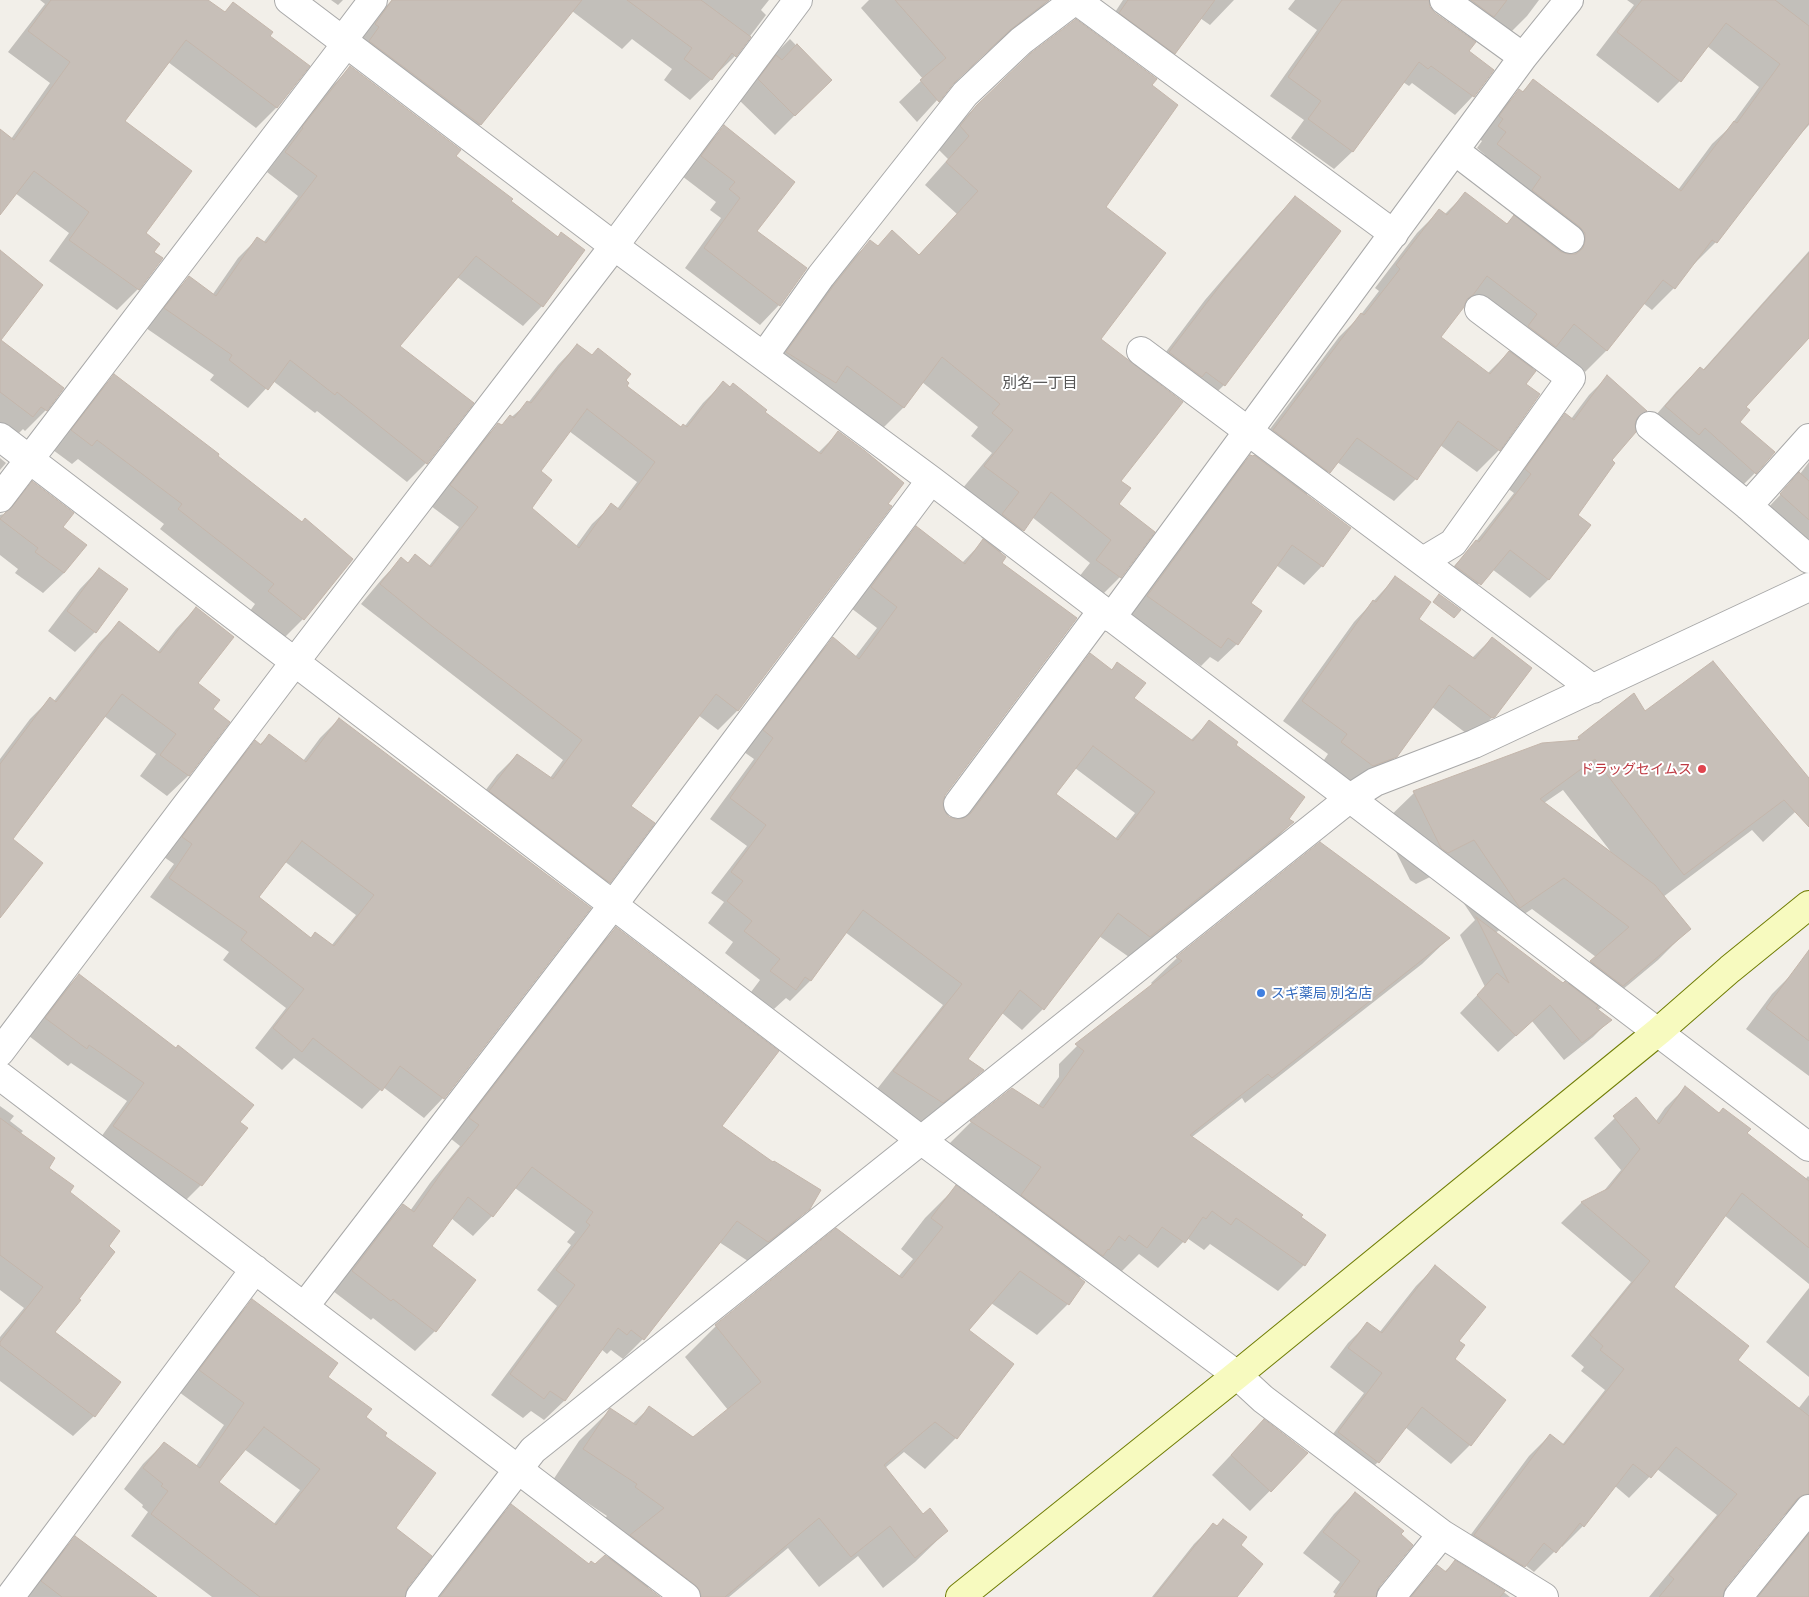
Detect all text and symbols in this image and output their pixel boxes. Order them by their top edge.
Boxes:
district label: 別名一丁目 [1003,374,1077,392]
place label: ドラッグセイムス [1580,761,1692,777]
marker: ドラッグセイムス [1696,763,1708,775]
place label: スギ薬局 別名店 [1271,985,1372,1001]
marker: スギ薬局 別名店 [1255,987,1267,999]

